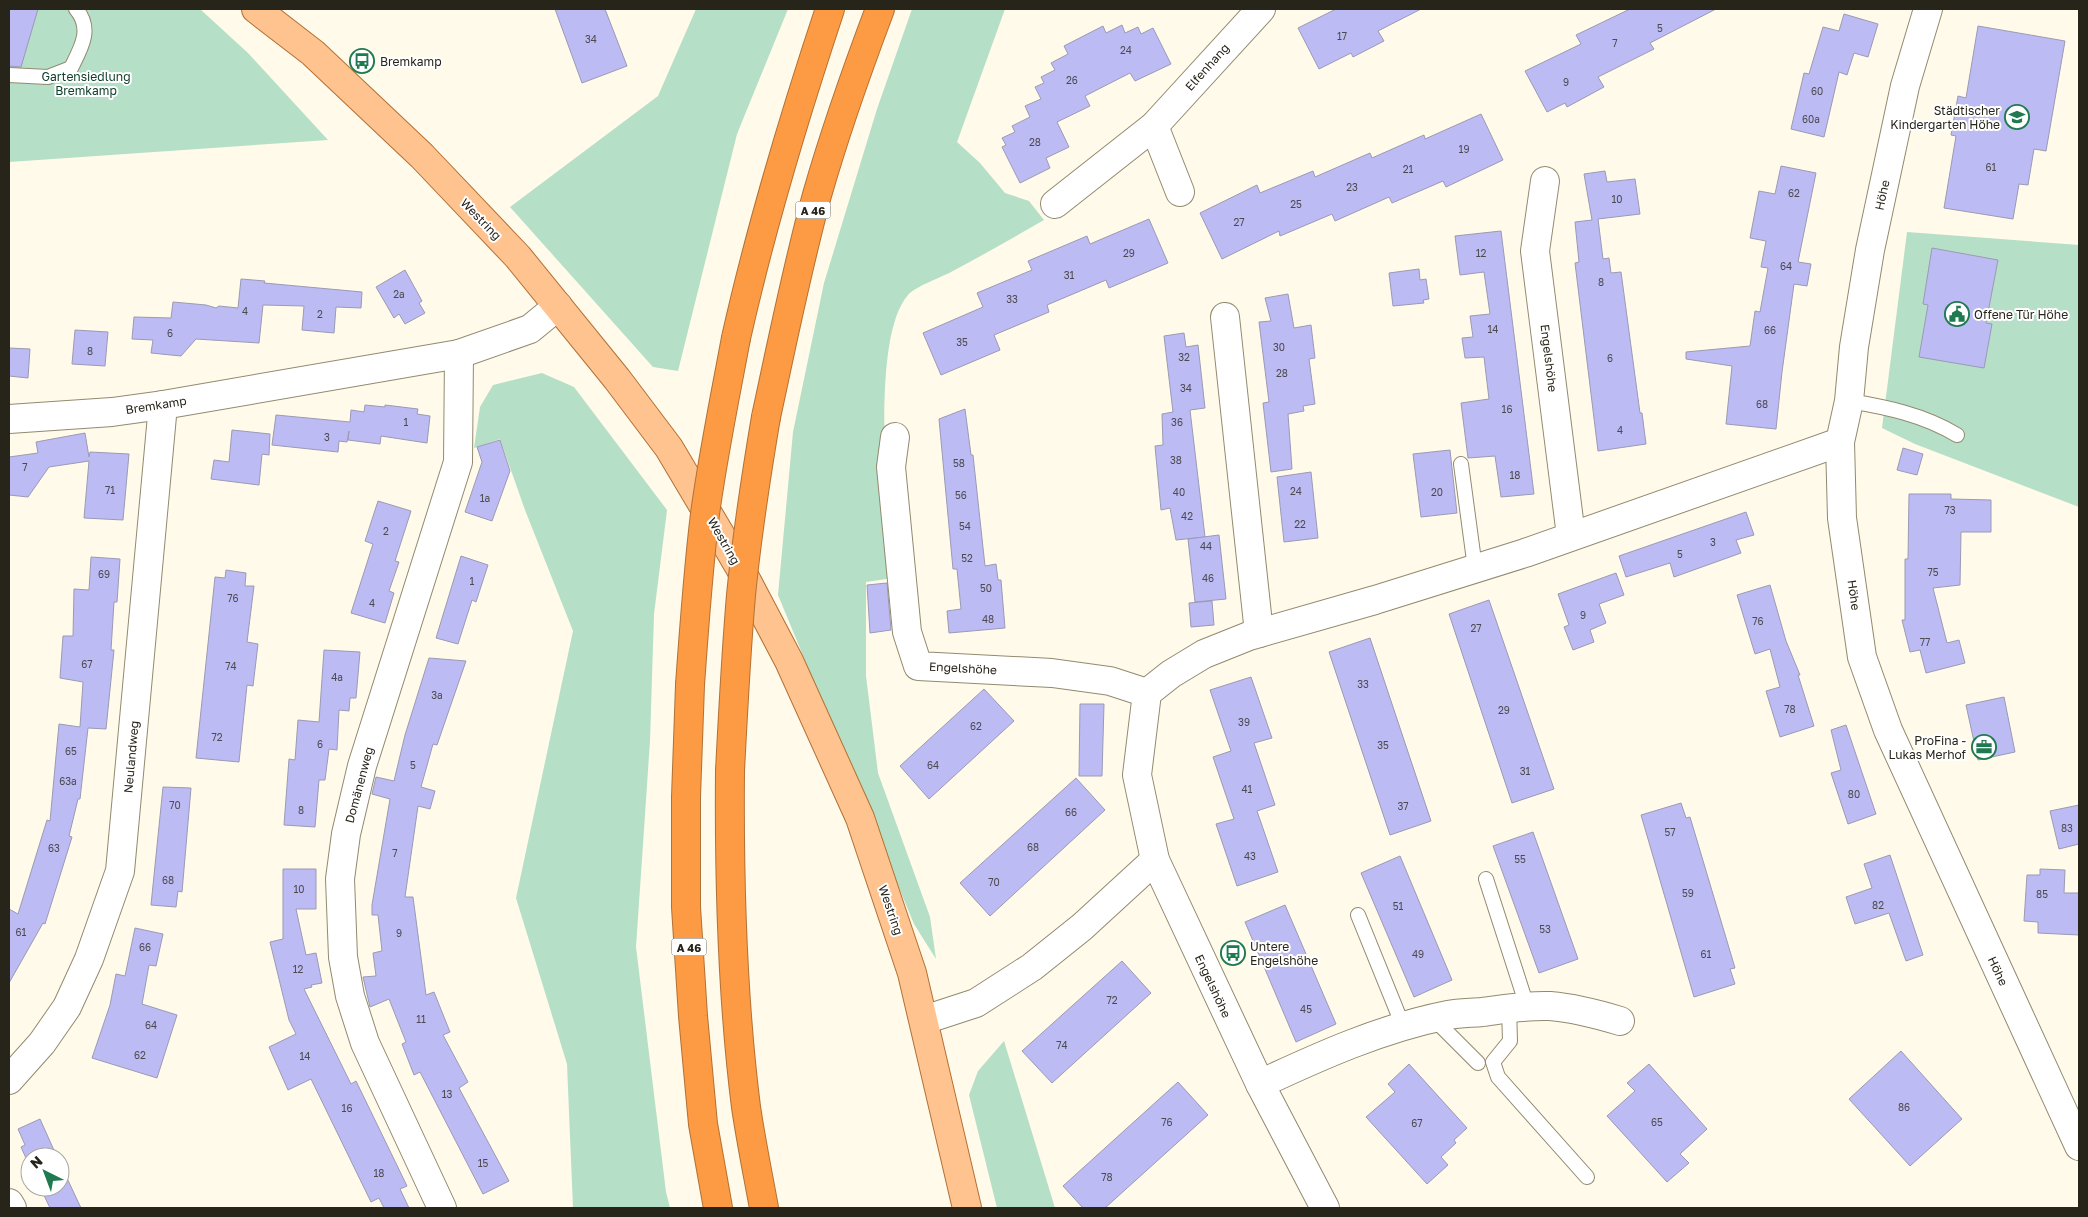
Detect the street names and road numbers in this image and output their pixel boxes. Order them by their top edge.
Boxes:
street label: Elfenhang [1182,40,1232,94]
street label: Höhe [1871,178,1893,212]
street label: Westring [458,195,504,243]
road number: A 46 [796,202,830,218]
street label: Engelshöhe [1537,323,1561,393]
street label: Bremkamp [124,393,188,417]
street label: Westring [705,515,743,567]
street label: Höhe [1844,579,1864,611]
street label: Engelshöhe [929,659,997,677]
street label: Neulandweg [120,720,142,794]
street label: Domänenweg [342,745,376,825]
street label: Westring [875,883,907,937]
road number: A 46 [672,939,706,956]
street label: Engelshöhe [1192,952,1234,1020]
street label: Höhe [1985,954,2011,988]

